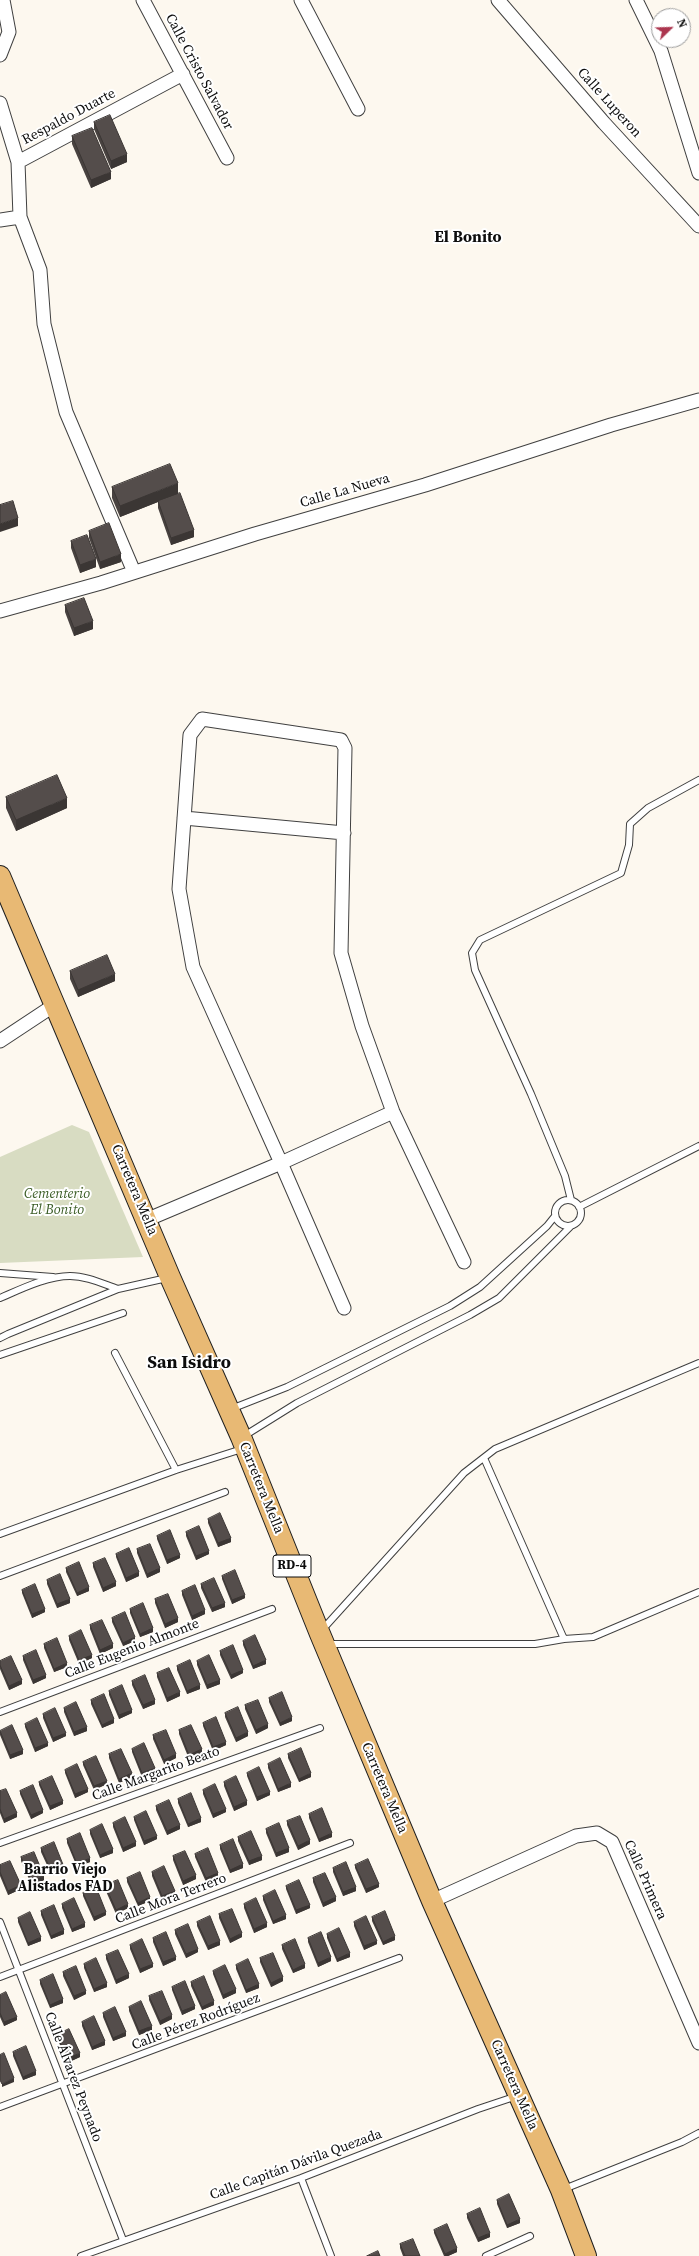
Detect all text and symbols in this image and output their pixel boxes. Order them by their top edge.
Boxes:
north arrow [651,8,691,48]
street label: Calle Cristo Salvador [161,11,237,133]
text: N [673,17,690,30]
street label: Calle Luperon [573,65,645,141]
street label: Respaldo Duarte [19,85,119,149]
district label: El Bonito [434,228,502,248]
street label: Calle La Nueva [298,470,392,512]
street label: Carretera Mella [107,1142,161,1238]
park label: Cementerio El Bonito [24,1186,90,1218]
district label: San Isidro [147,1352,231,1374]
street label: Carretera Mella [235,1440,287,1536]
road number: RD-4 [273,1555,311,1577]
street label: Calle Eugenio Almonte [62,1616,202,1682]
street label: Carretera Mella [357,1740,411,1836]
street label: Calle Margarito Beato [90,1743,222,1805]
street label: Calle Primera [620,1838,670,1922]
district label: Barrio Viejo Alistados FAD [17,1861,113,1896]
street label: Calle Mora Terrero [113,1870,229,1928]
street label: Calle Pérez Rodríguez [130,1990,262,2054]
street label: Calle Álvarez Peynado [40,2010,106,2144]
street label: Carretera Mella [487,2037,541,2133]
street label: Calle Capitán Dávila Quezada [208,2126,384,2204]

